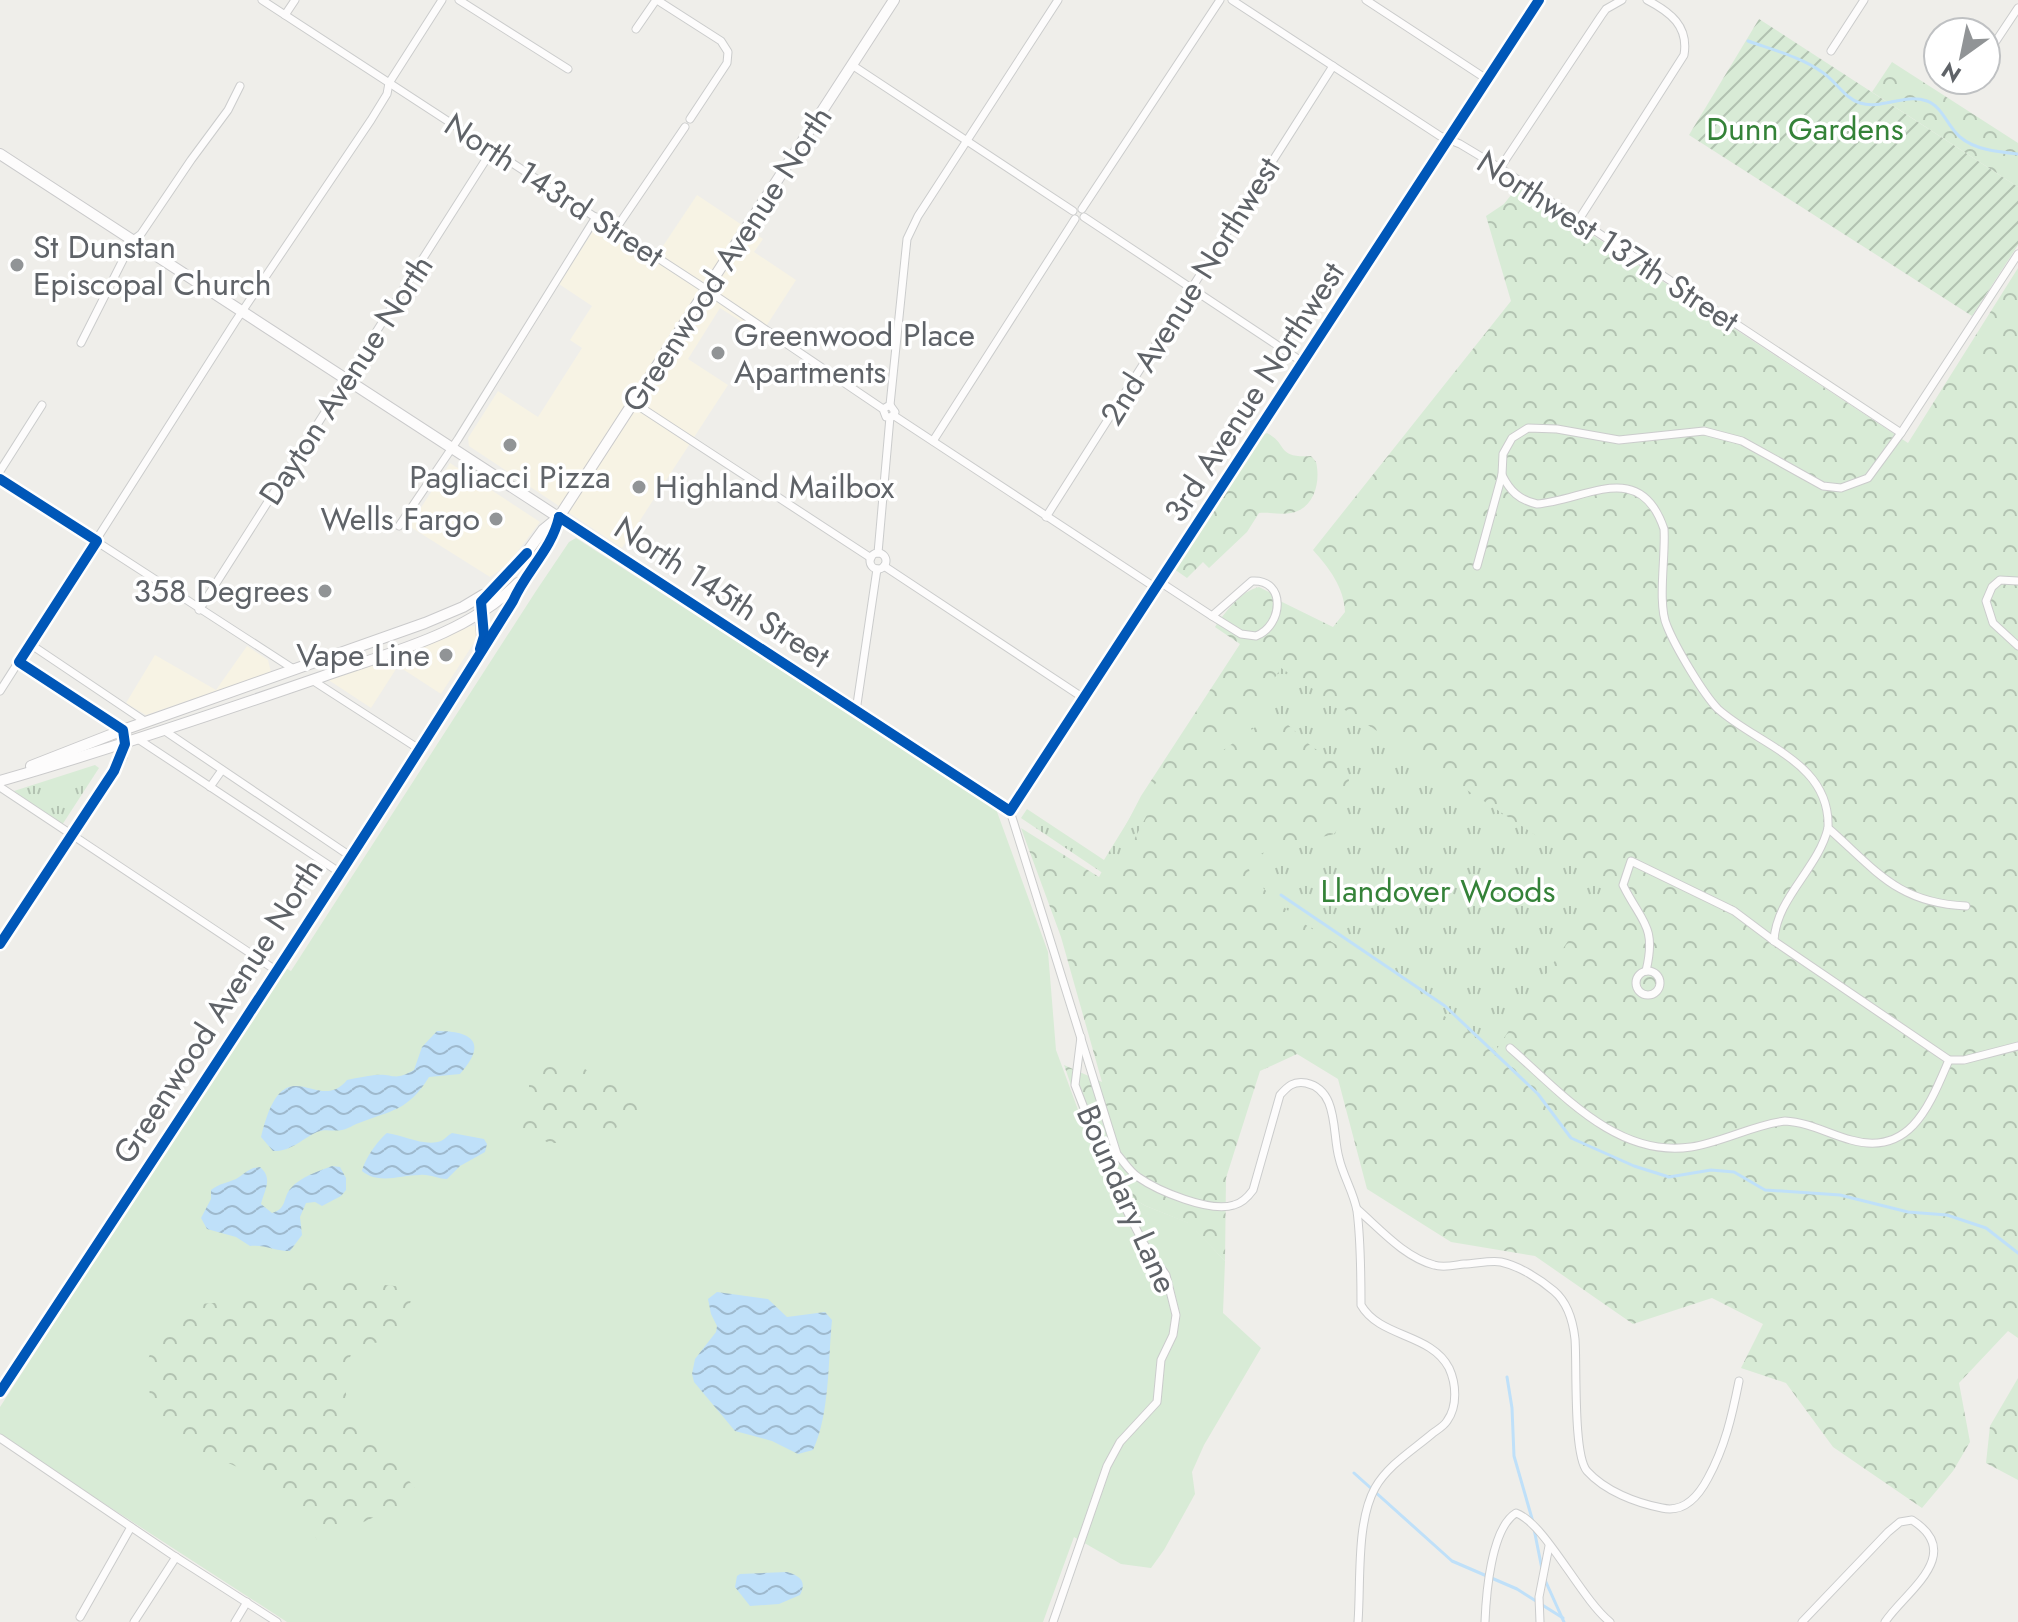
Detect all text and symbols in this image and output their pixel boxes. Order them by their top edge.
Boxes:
north arrow [1922,16,2002,96]
text: N [1935,55,1967,91]
street label: Greenwood Avenue North [611,97,843,421]
street label: North 143rd Street [435,102,673,278]
park label: Dunn Gardens [1706,106,1904,152]
street label: Northwest 137th Street [1468,139,1748,343]
street label: 2nd Avenue Northwest [1089,148,1291,434]
place label: St Dunstan Episcopal Church [33,224,272,307]
street label: Dayton Avenue North [248,246,444,514]
street label: 3rd Avenue Northwest [1153,253,1356,531]
marker: St Dunstan Episcopal Church [8,256,26,274]
place label: Greenwood Place Apartments [734,312,975,395]
marker: Greenwood Place Apartments [709,344,727,362]
marker: Pagliacci Pizza [501,436,519,454]
place label: Pagliacci Pizza [409,454,611,500]
place label: Highland Mailbox [655,464,895,510]
marker: Highland Mailbox [630,478,648,496]
place label: Wells Fargo [321,496,480,542]
street label: North 145th Street [605,505,839,679]
marker: Wells Fargo [487,510,505,528]
place label: 358 Degrees [134,568,309,614]
marker: 358 Degrees [316,582,334,600]
place label: Vape Line [296,632,430,678]
marker: Vape Line [437,646,455,664]
street label: Greenwood Avenue North [102,849,334,1173]
park label: Llandover Woods [1320,868,1556,914]
street label: Boundary Lane [1065,1098,1189,1300]

